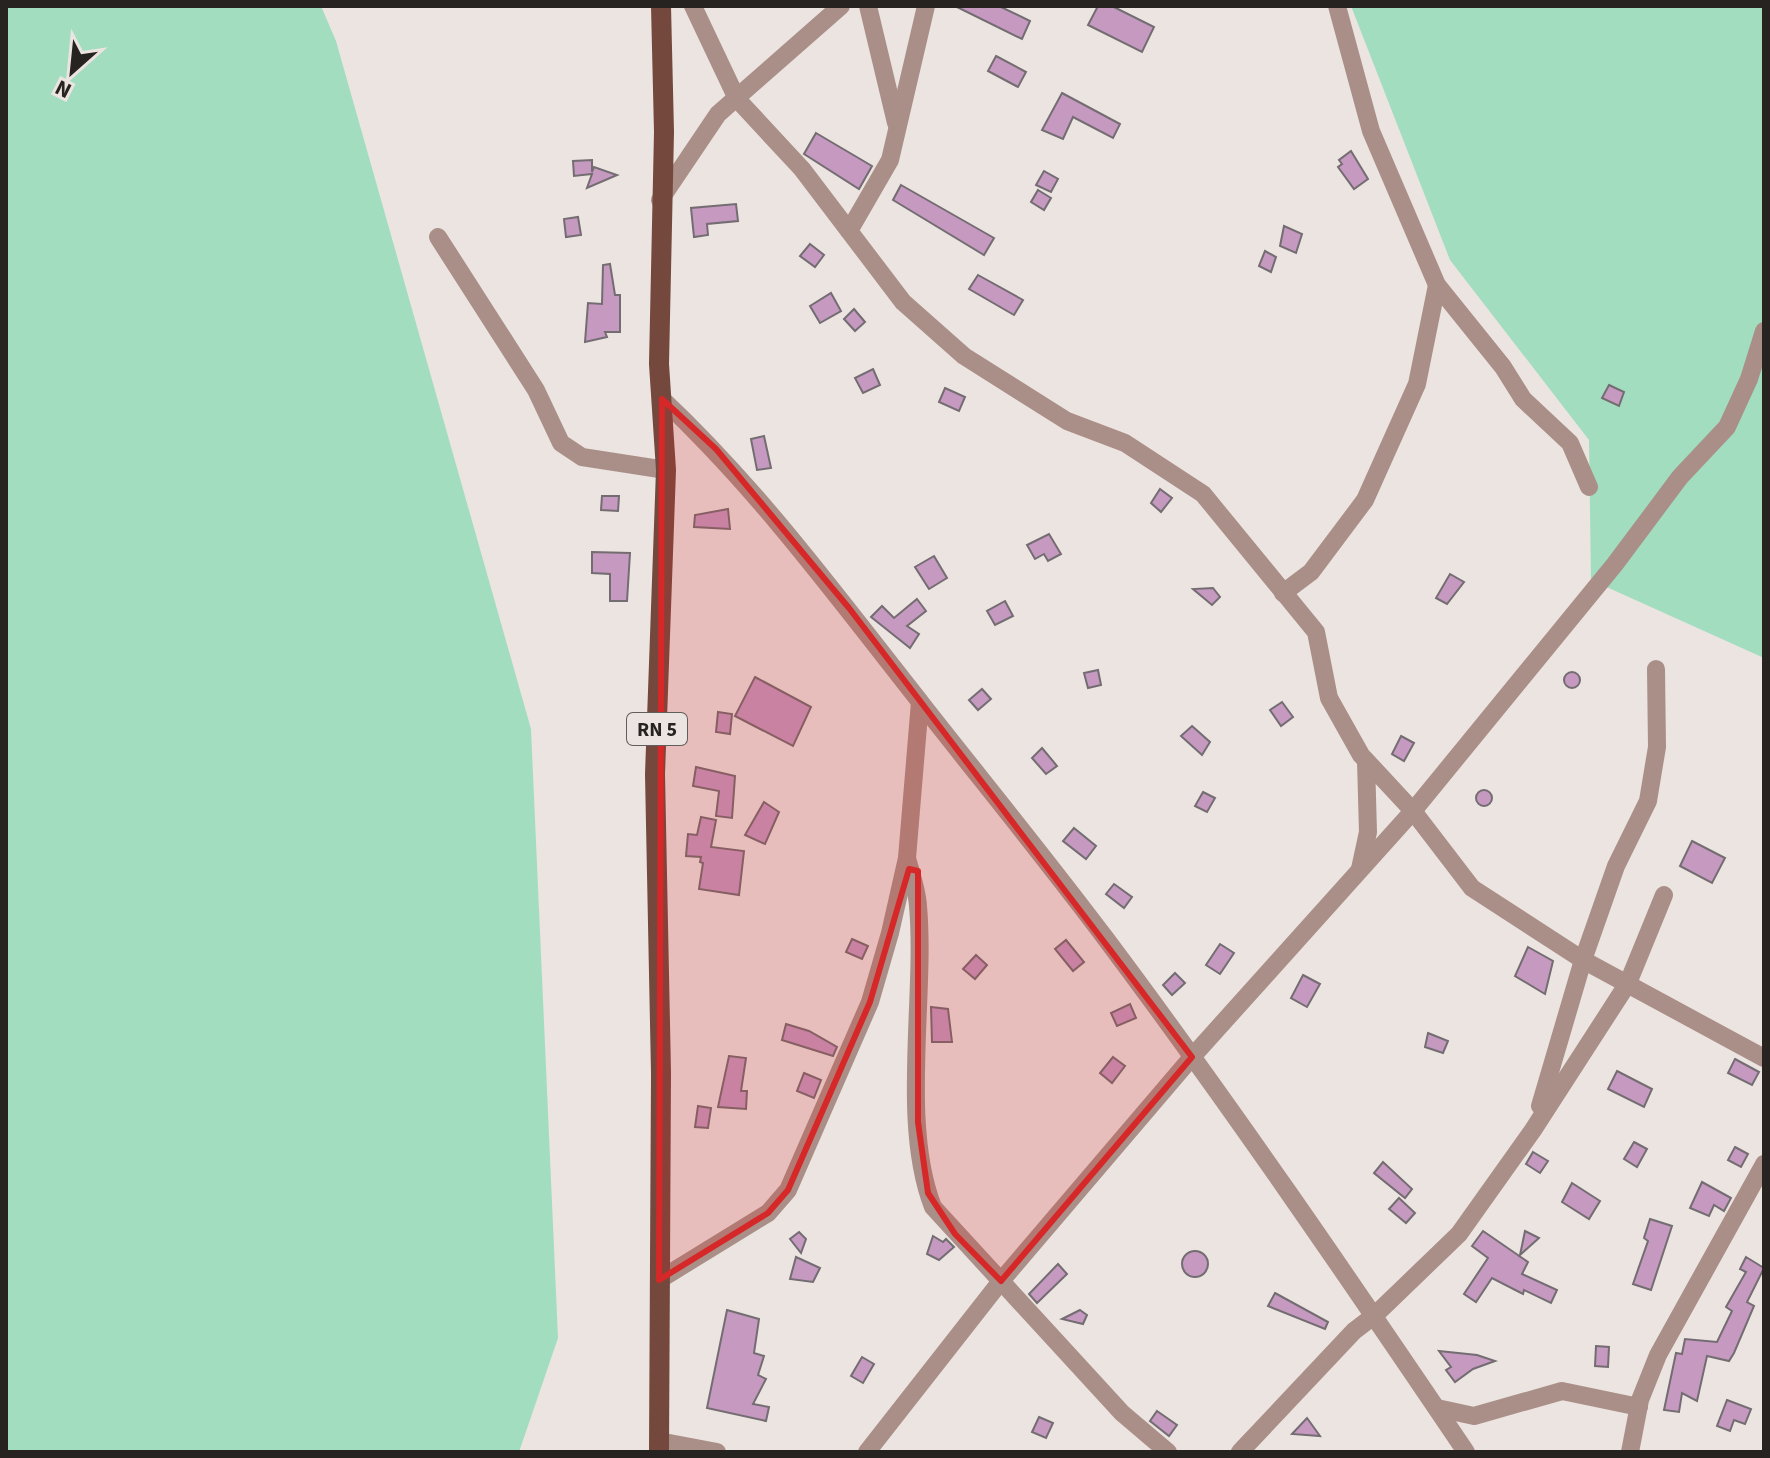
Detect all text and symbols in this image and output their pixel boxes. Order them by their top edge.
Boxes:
north arrow [32,32,112,112]
text: N [50,71,77,107]
road number: RN 5 [627,713,687,745]

